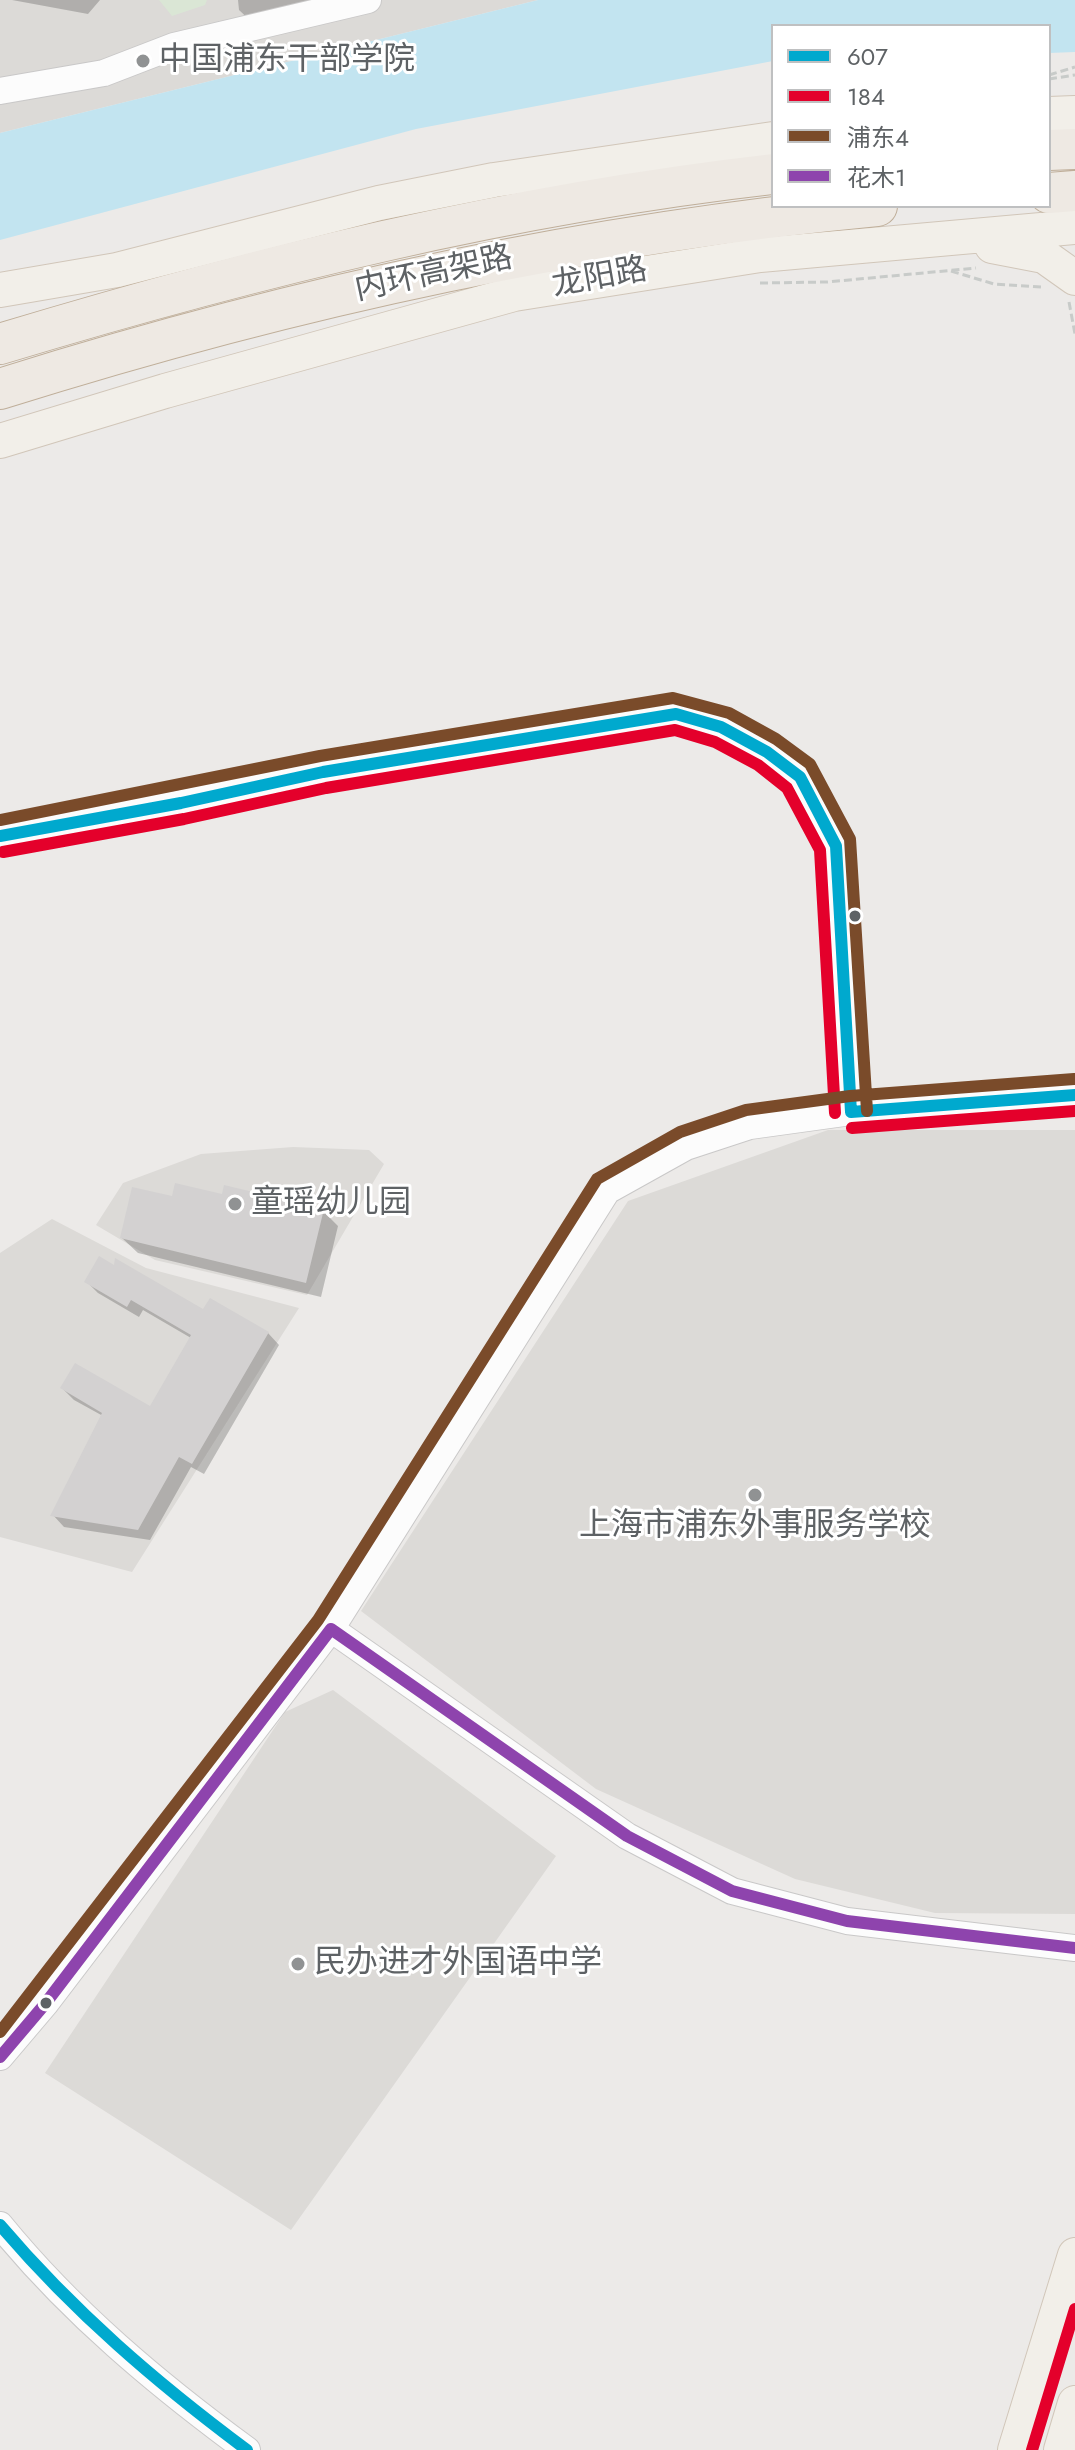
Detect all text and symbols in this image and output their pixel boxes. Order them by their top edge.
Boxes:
legend [771,24,1051,208]
text: 607 [847,39,888,74]
place label: 中国浦东干部学院 [159,42,415,80]
marker: 中国浦东干部学院 [134,52,152,70]
text: 184 [847,79,885,114]
text: 浦东4 [847,120,909,155]
text: 花木1 [847,160,906,195]
street label: 内环高架路 [352,240,516,310]
street label: 龙阳路 [549,252,651,306]
unlabelled marker [847,908,863,924]
place label: 童瑶幼儿园 [251,1185,411,1223]
marker: 童瑶幼儿园 [226,1195,244,1213]
marker: 上海市浦东外事服务学校 [746,1486,764,1504]
place label: 上海市浦东外事服务学校 [579,1508,931,1546]
place label: 民办进才外国语中学 [314,1945,602,1983]
marker: 民办进才外国语中学 [289,1955,307,1973]
unlabelled marker [38,1995,54,2011]

